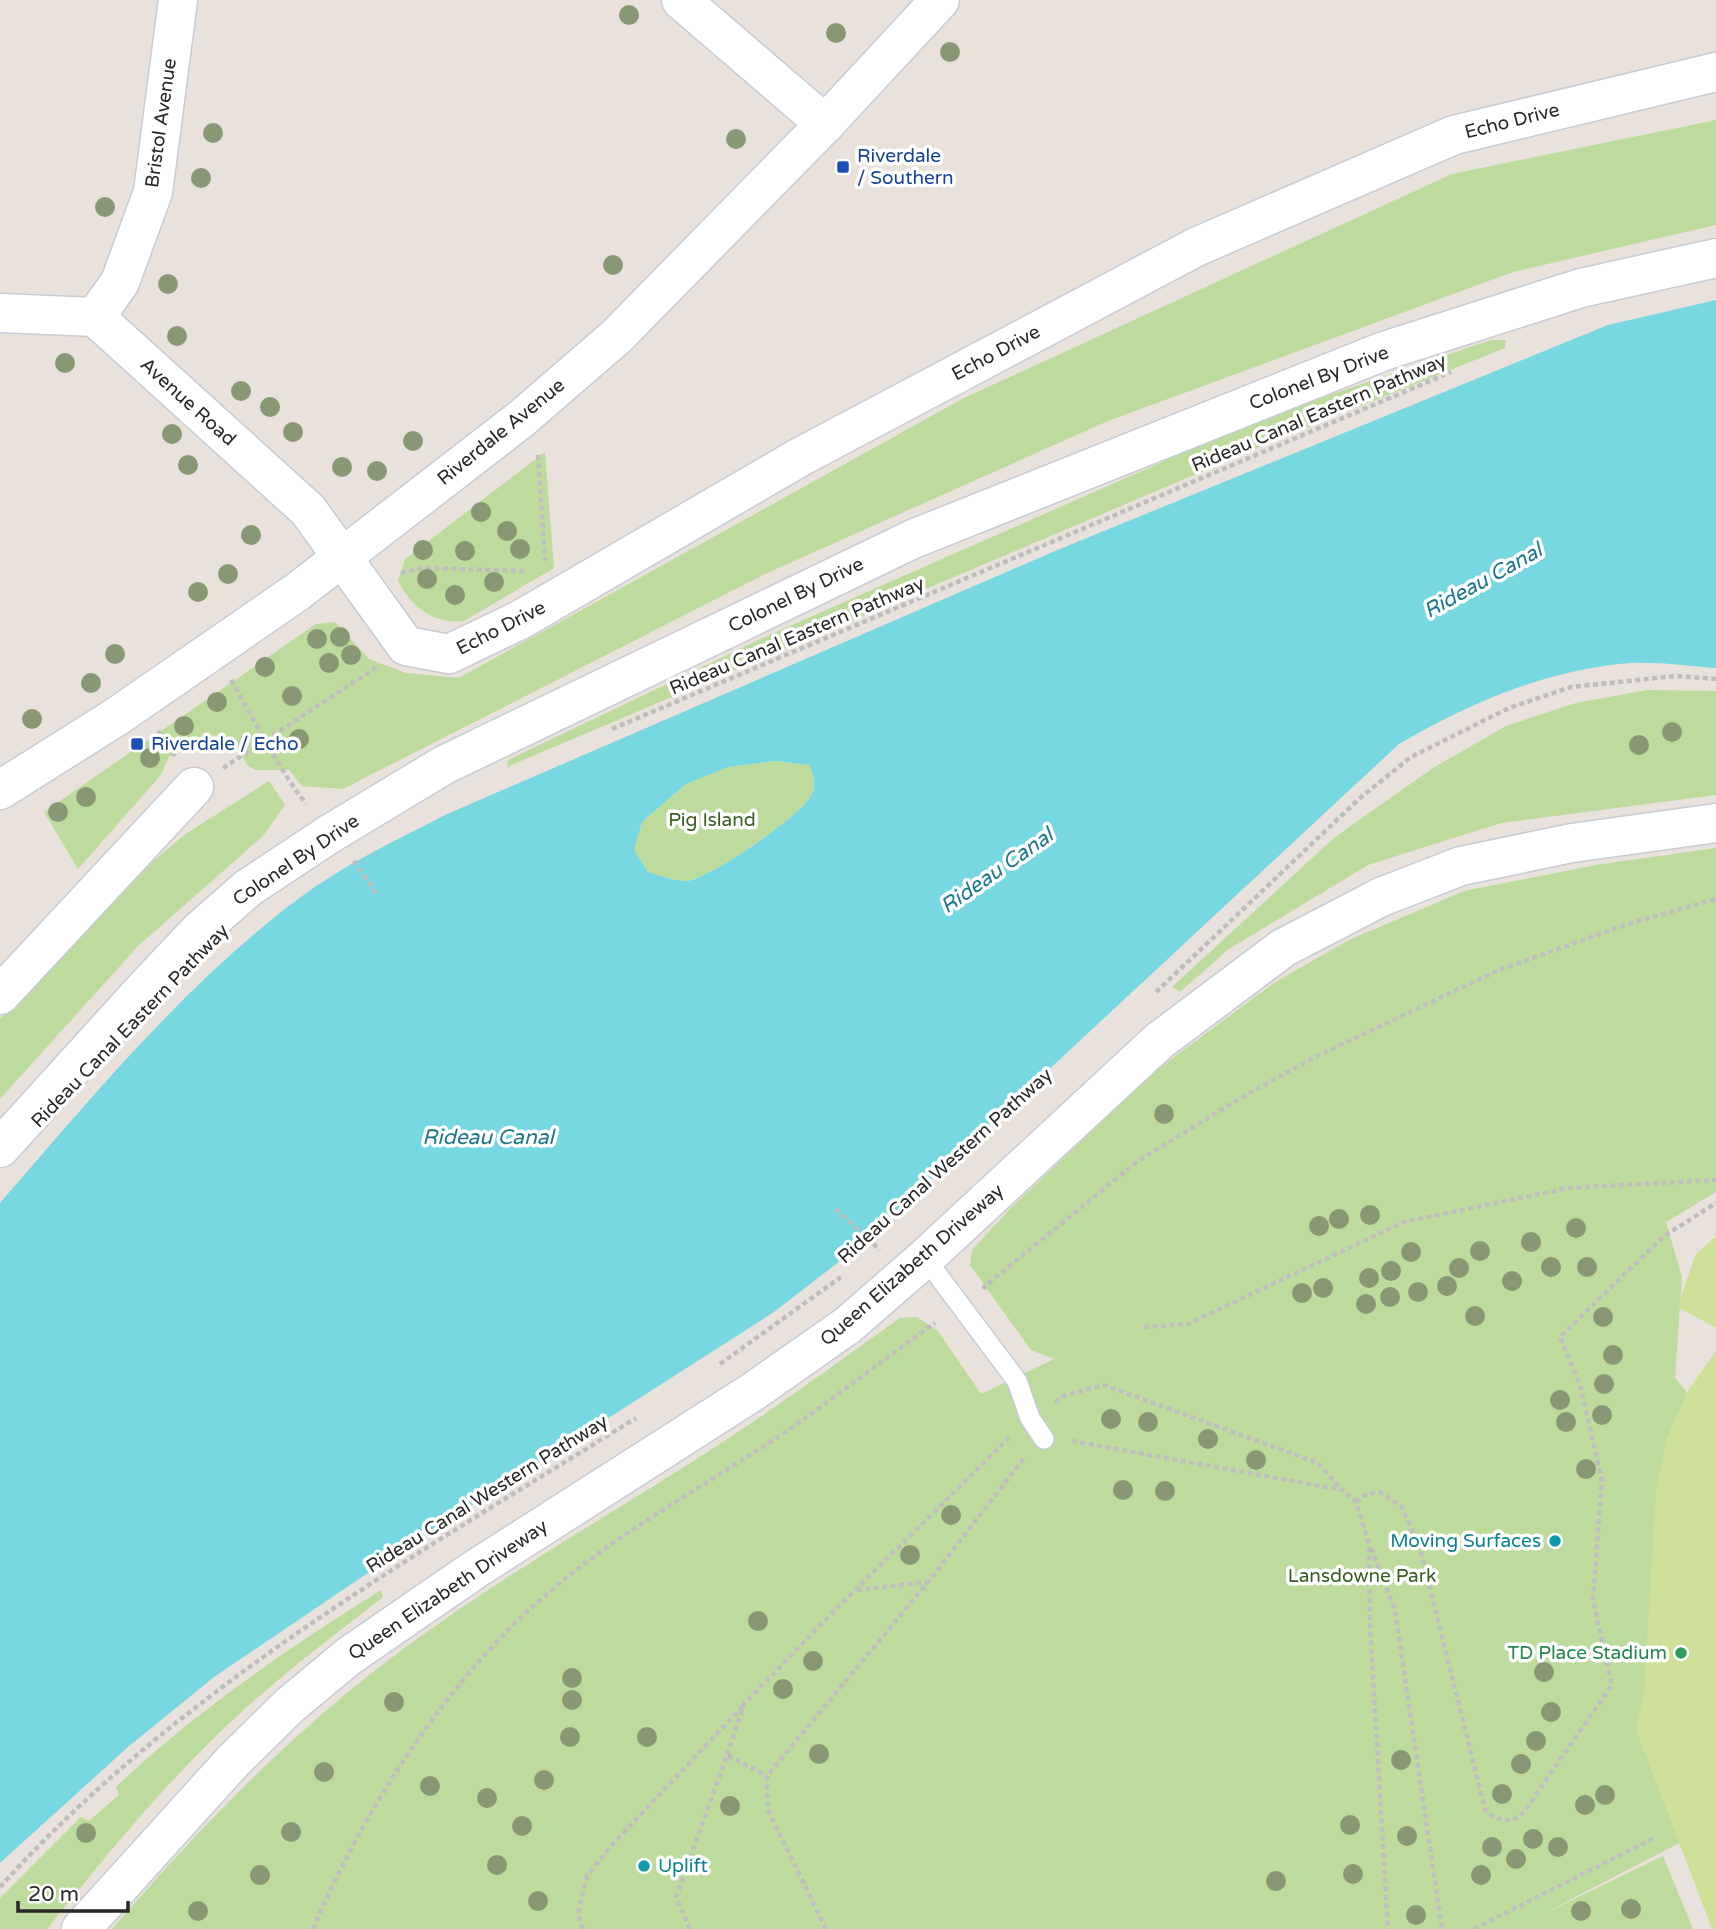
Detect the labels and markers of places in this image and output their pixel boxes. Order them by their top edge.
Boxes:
place label: Riverdale / Southern [857,145,954,189]
marker: Riverdale / Southern [835,159,851,175]
place label: Riverdale / Echo [151,733,299,755]
marker: Riverdale / Echo [129,736,145,752]
place label: Moving Surfaces [1390,1530,1541,1552]
marker: Moving Surfaces [1547,1533,1563,1549]
place label: TD Place Stadium [1507,1642,1667,1664]
marker: TD Place Stadium [1673,1645,1689,1661]
place label: Uplift [658,1855,708,1877]
marker: Uplift [636,1858,652,1874]

